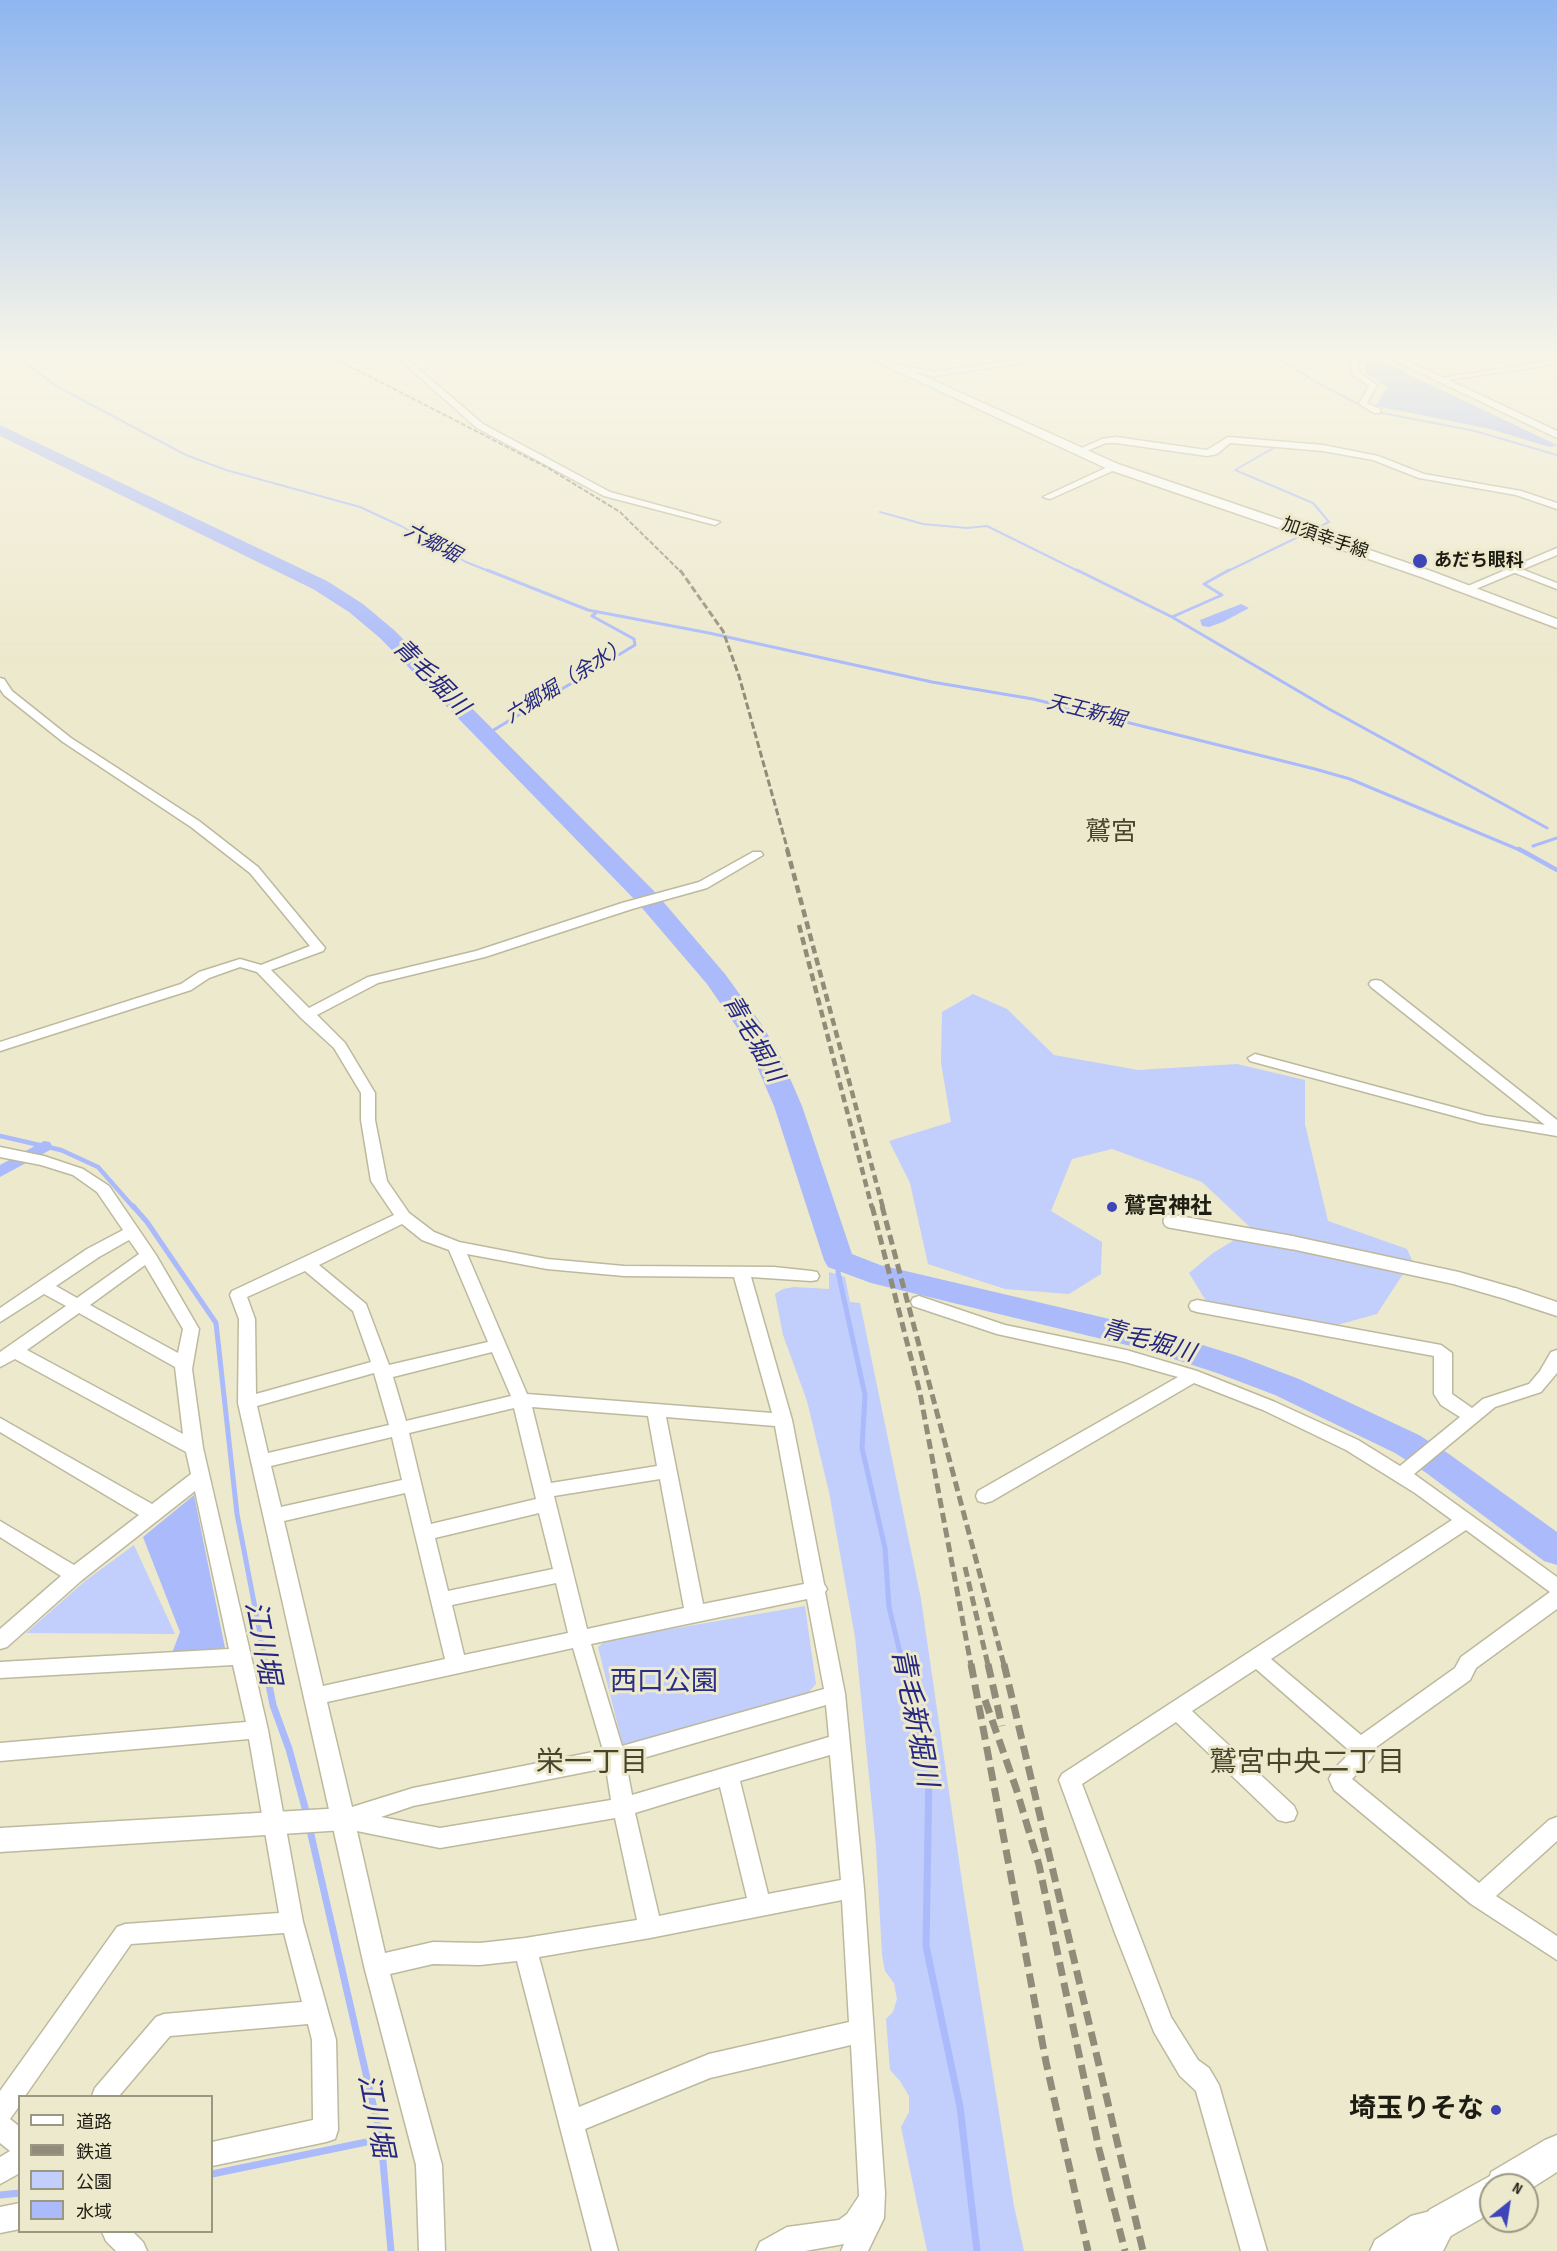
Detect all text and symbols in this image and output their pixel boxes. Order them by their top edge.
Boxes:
street label: 加須幸手線 [1279,514,1371,564]
water label: 六郷堀 [400,519,464,569]
place label: あだち眼科 [1434,550,1524,572]
marker: あだち眼科 [1411,552,1429,570]
water label: 青毛堀川 [386,634,474,722]
water label: 六郷堀（余水） [501,635,633,729]
water label: 天王新堀 [1044,691,1128,733]
district label: 鷲宮 [1085,817,1137,849]
water label: 青毛堀川 [716,990,788,1088]
place label: 鷲宮神社 [1124,1194,1212,1220]
marker: 鷲宮神社 [1105,1200,1119,1214]
water label: 青毛堀川 [1098,1315,1198,1369]
water label: 江川堀 [236,1599,286,1687]
water label: 青毛新堀川 [883,1646,943,1790]
park label: 西口公園 [610,1667,718,1699]
district label: 栄一丁目 [536,1747,648,1781]
district label: 鷲宮中央二丁目 [1209,1747,1405,1781]
water label: 江川堀 [349,2072,399,2160]
place label: 埼玉りそな [1349,2094,1484,2126]
legend [18,2095,213,2233]
marker: 埼玉りそな [1489,2103,1503,2117]
text: 道路 [76,2112,112,2133]
text: 鉄道 [76,2142,112,2163]
text: 公園 [76,2172,112,2193]
north arrow [1479,2173,1539,2233]
text: N [1509,2178,1526,2199]
text: 水域 [76,2202,112,2223]

